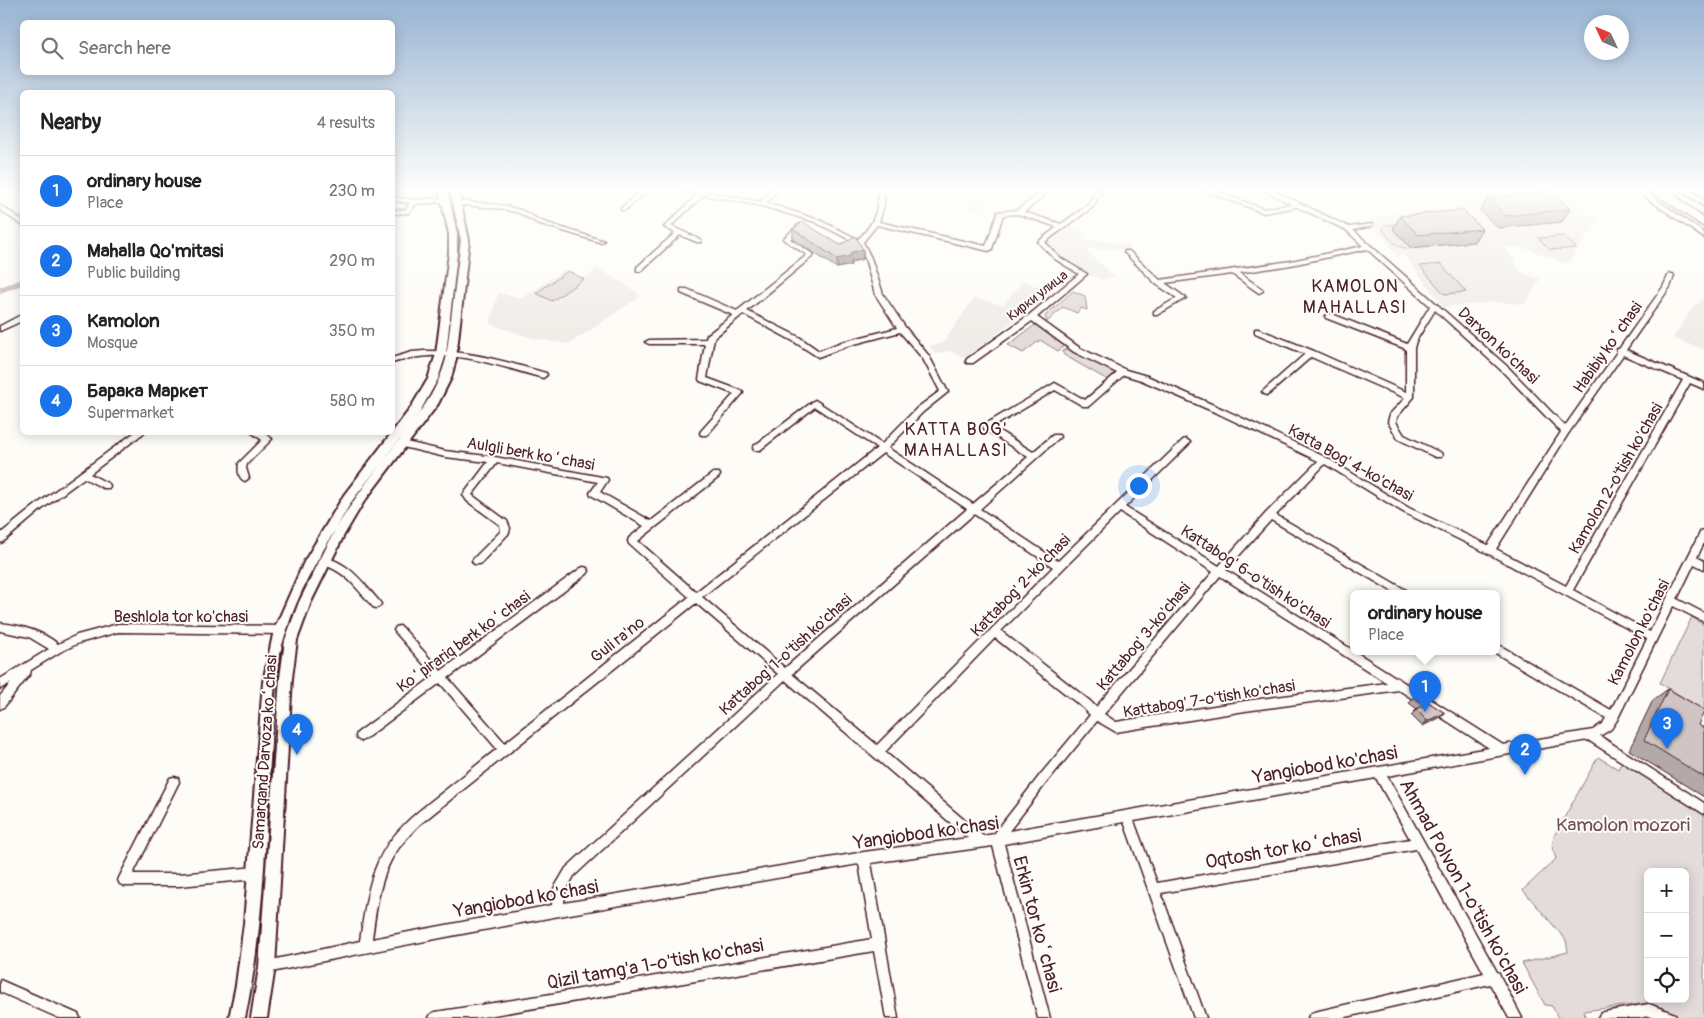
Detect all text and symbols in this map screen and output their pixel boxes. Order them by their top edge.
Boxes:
north arrow [1584,15,1629,60]
search box [20,20,395,75]
icon: search [38,34,66,62]
text: Search here [78,36,171,60]
text: Nearby [40,109,101,136]
text: 4 results [317,113,375,133]
text: ordinary house [87,169,201,193]
text: 1 [53,181,59,201]
text: 230 m [329,181,375,201]
text: Place [87,193,123,213]
text: Mahalla Qo'mitasi [87,239,223,263]
text: 2 [52,251,60,271]
text: 290 m [329,251,375,271]
text: Public building [87,263,180,283]
street label: Кирки улица [1004,266,1071,324]
district label: KAMOLON MAHALLASI [1303,275,1407,319]
street label: Habibiy koʻchasi [1569,298,1647,397]
street label: Darxon ko'chasi [1454,303,1543,388]
text: Kamolon [87,309,160,333]
text: 3 [52,321,60,341]
text: 350 m [329,321,375,341]
text: Mosque [87,333,138,353]
text: Барака Маркет [87,379,208,403]
text: 4 [51,391,61,411]
text: 580 m [330,391,375,411]
street label: Kamolon 2-o'tish ko'chasi [1564,399,1667,558]
text: Supermarket [87,403,174,423]
district label: KATTA BOG' MAHALLASI [904,418,1008,462]
street label: Katta Bog' 4-ko'chasi [1284,420,1417,506]
street label: Aulgli berk koʻchasi [465,433,596,475]
your location [1126,473,1152,499]
street label: Kattabog' 6-o'tish ko'chasi [1177,521,1334,633]
street label: Kattabog' 2-ko'chasi [967,530,1075,641]
street label: Kamolon ko'chasi [1604,576,1674,689]
street label: Kattabog' 3-ko'chasi [1093,578,1195,695]
street label: Koʻpirariq berk koʻchasi [393,586,534,697]
street label: Kattabog' 1-o'tish ko'chasi [715,590,856,720]
popup [1350,590,1500,655]
text: ordinary house [1368,601,1482,625]
street label: Beshlola tor ko'chasi [114,607,248,627]
street label: Guli ra'no [587,612,649,667]
text: Place [1368,625,1404,645]
street label: Samarqand Darvoza koʻchasi [248,654,282,850]
pin: 1 [1409,671,1441,712]
street label: Kattabog' 7-o'tish ko'chasi [1122,675,1297,722]
pin: 3 [1651,708,1683,749]
pin: 4 [281,714,313,755]
pin: 2 [1509,734,1541,775]
street label: Yangiobod ko'chasi [1250,740,1399,790]
street label: Ahmad Polvon 1-o'tish ko'chasi [1394,775,1532,998]
street label: Yangiobod ko'chasi [851,811,1000,855]
park label: Kamolon mozori [1556,813,1690,837]
street label: Oqtosh tor koʻchasi [1203,823,1363,875]
street label: Erkin tor koʻchasi [1007,853,1067,995]
map controls [1644,868,1689,1003]
button: + [1644,868,1689,913]
street label: Yangiobod ko'chasi [451,874,600,924]
button: − [1644,913,1689,958]
street label: Qizil tamg'a 1-o'tish ko'chasi [545,933,765,995]
button: locate [1644,958,1689,1003]

